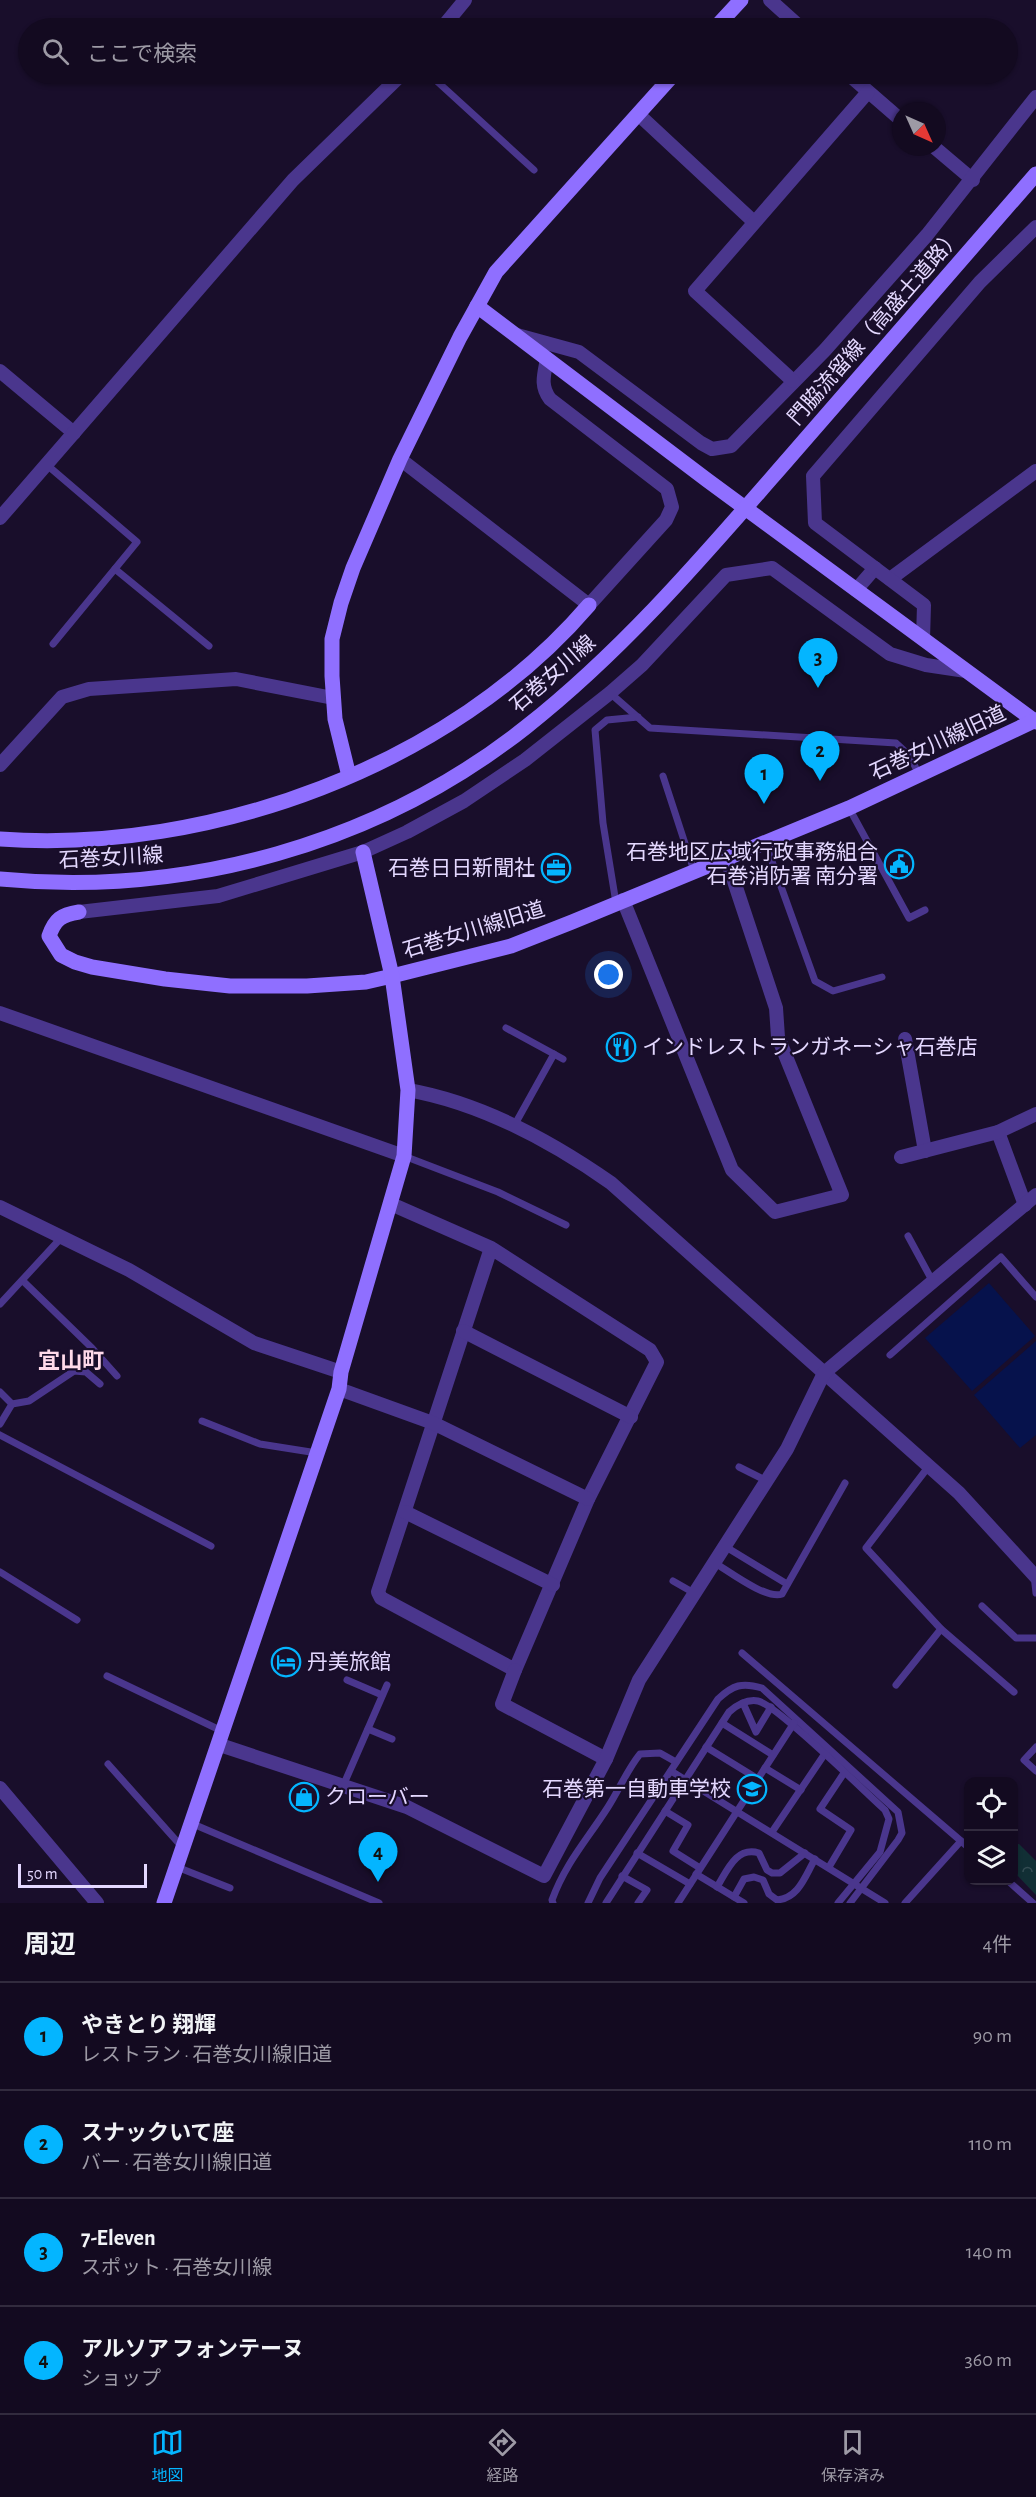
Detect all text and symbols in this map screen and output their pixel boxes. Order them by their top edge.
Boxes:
search box [18,18,1018,84]
icon: search [39,35,72,68]
text: ここで検索 [87,43,197,65]
north arrow [892,102,946,156]
street label: 門脇流留線（高盛土道路） [784,224,966,429]
street label: 石巻女川線 [506,631,600,716]
pin: 3 [798,638,838,688]
street label: 石巻女川線旧道 [867,702,1009,784]
pin: 2 [800,732,840,781]
pin: 1 [744,754,783,804]
place label: 石巻地区広域行政事務組合 石巻消防署 南分署 [626,841,878,887]
street label: 石巻女川線 [58,844,164,871]
public building icon: 石巻地区広域行政事務組合 石巻消防署 南分署 [883,848,915,880]
office icon: 石巻日日新聞社 [540,852,572,884]
place label: 石巻日日新聞社 [388,857,535,879]
street label: 石巻女川線旧道 [400,898,547,962]
your location [594,960,623,989]
restaurant icon: インドレストランガネーシャ石巻店 [605,1031,637,1063]
place label: インドレストランガネーシャ石巻店 [642,1036,978,1058]
district label: 宜山町 [38,1349,104,1372]
hotel icon: 丹美旅館 [270,1646,302,1678]
place label: 丹美旅館 [307,1651,391,1673]
school or university icon: 石巻第一自動車学校 [736,1773,768,1805]
map controls [964,1777,1018,1885]
button: locate [964,1777,1018,1831]
place label: 石巻第一自動車学校 [542,1778,731,1800]
shop icon: クローバー [288,1781,320,1813]
place label: クローバー [325,1786,430,1808]
button: layers [964,1831,1018,1885]
pin: 4 [358,1832,398,1882]
scale bar [18,1861,147,1888]
text: 50 m [27,1866,58,1882]
text: 周辺 [24,1932,76,1958]
text: 4件 [982,1935,1012,1955]
text: やきとり 翔輝 [81,2014,216,2036]
text: 1 [40,2026,47,2046]
text: 90 m [973,2026,1012,2046]
text: レストラン · 石巻女川線旧道 [81,2045,332,2065]
text: スナックいて座 [81,2122,234,2144]
text: 2 [39,2134,48,2154]
text: 110 m [968,2134,1012,2154]
text: バー · 石巻女川線旧道 [81,2153,272,2173]
text: 7-Eleven [81,2227,156,2249]
text: 3 [39,2242,48,2262]
text: 140 m [966,2242,1012,2262]
text: スポット · 石巻女川線 [81,2258,272,2278]
text: アルソア フォンテーヌ [81,2338,304,2360]
text: 4 [38,2350,49,2370]
text: 360 m [965,2350,1012,2370]
text: ショップ [81,2369,161,2389]
tab: 地図 [151,2426,184,2486]
tab: 経路 [486,2426,519,2486]
tab: 保存済み [821,2426,885,2486]

